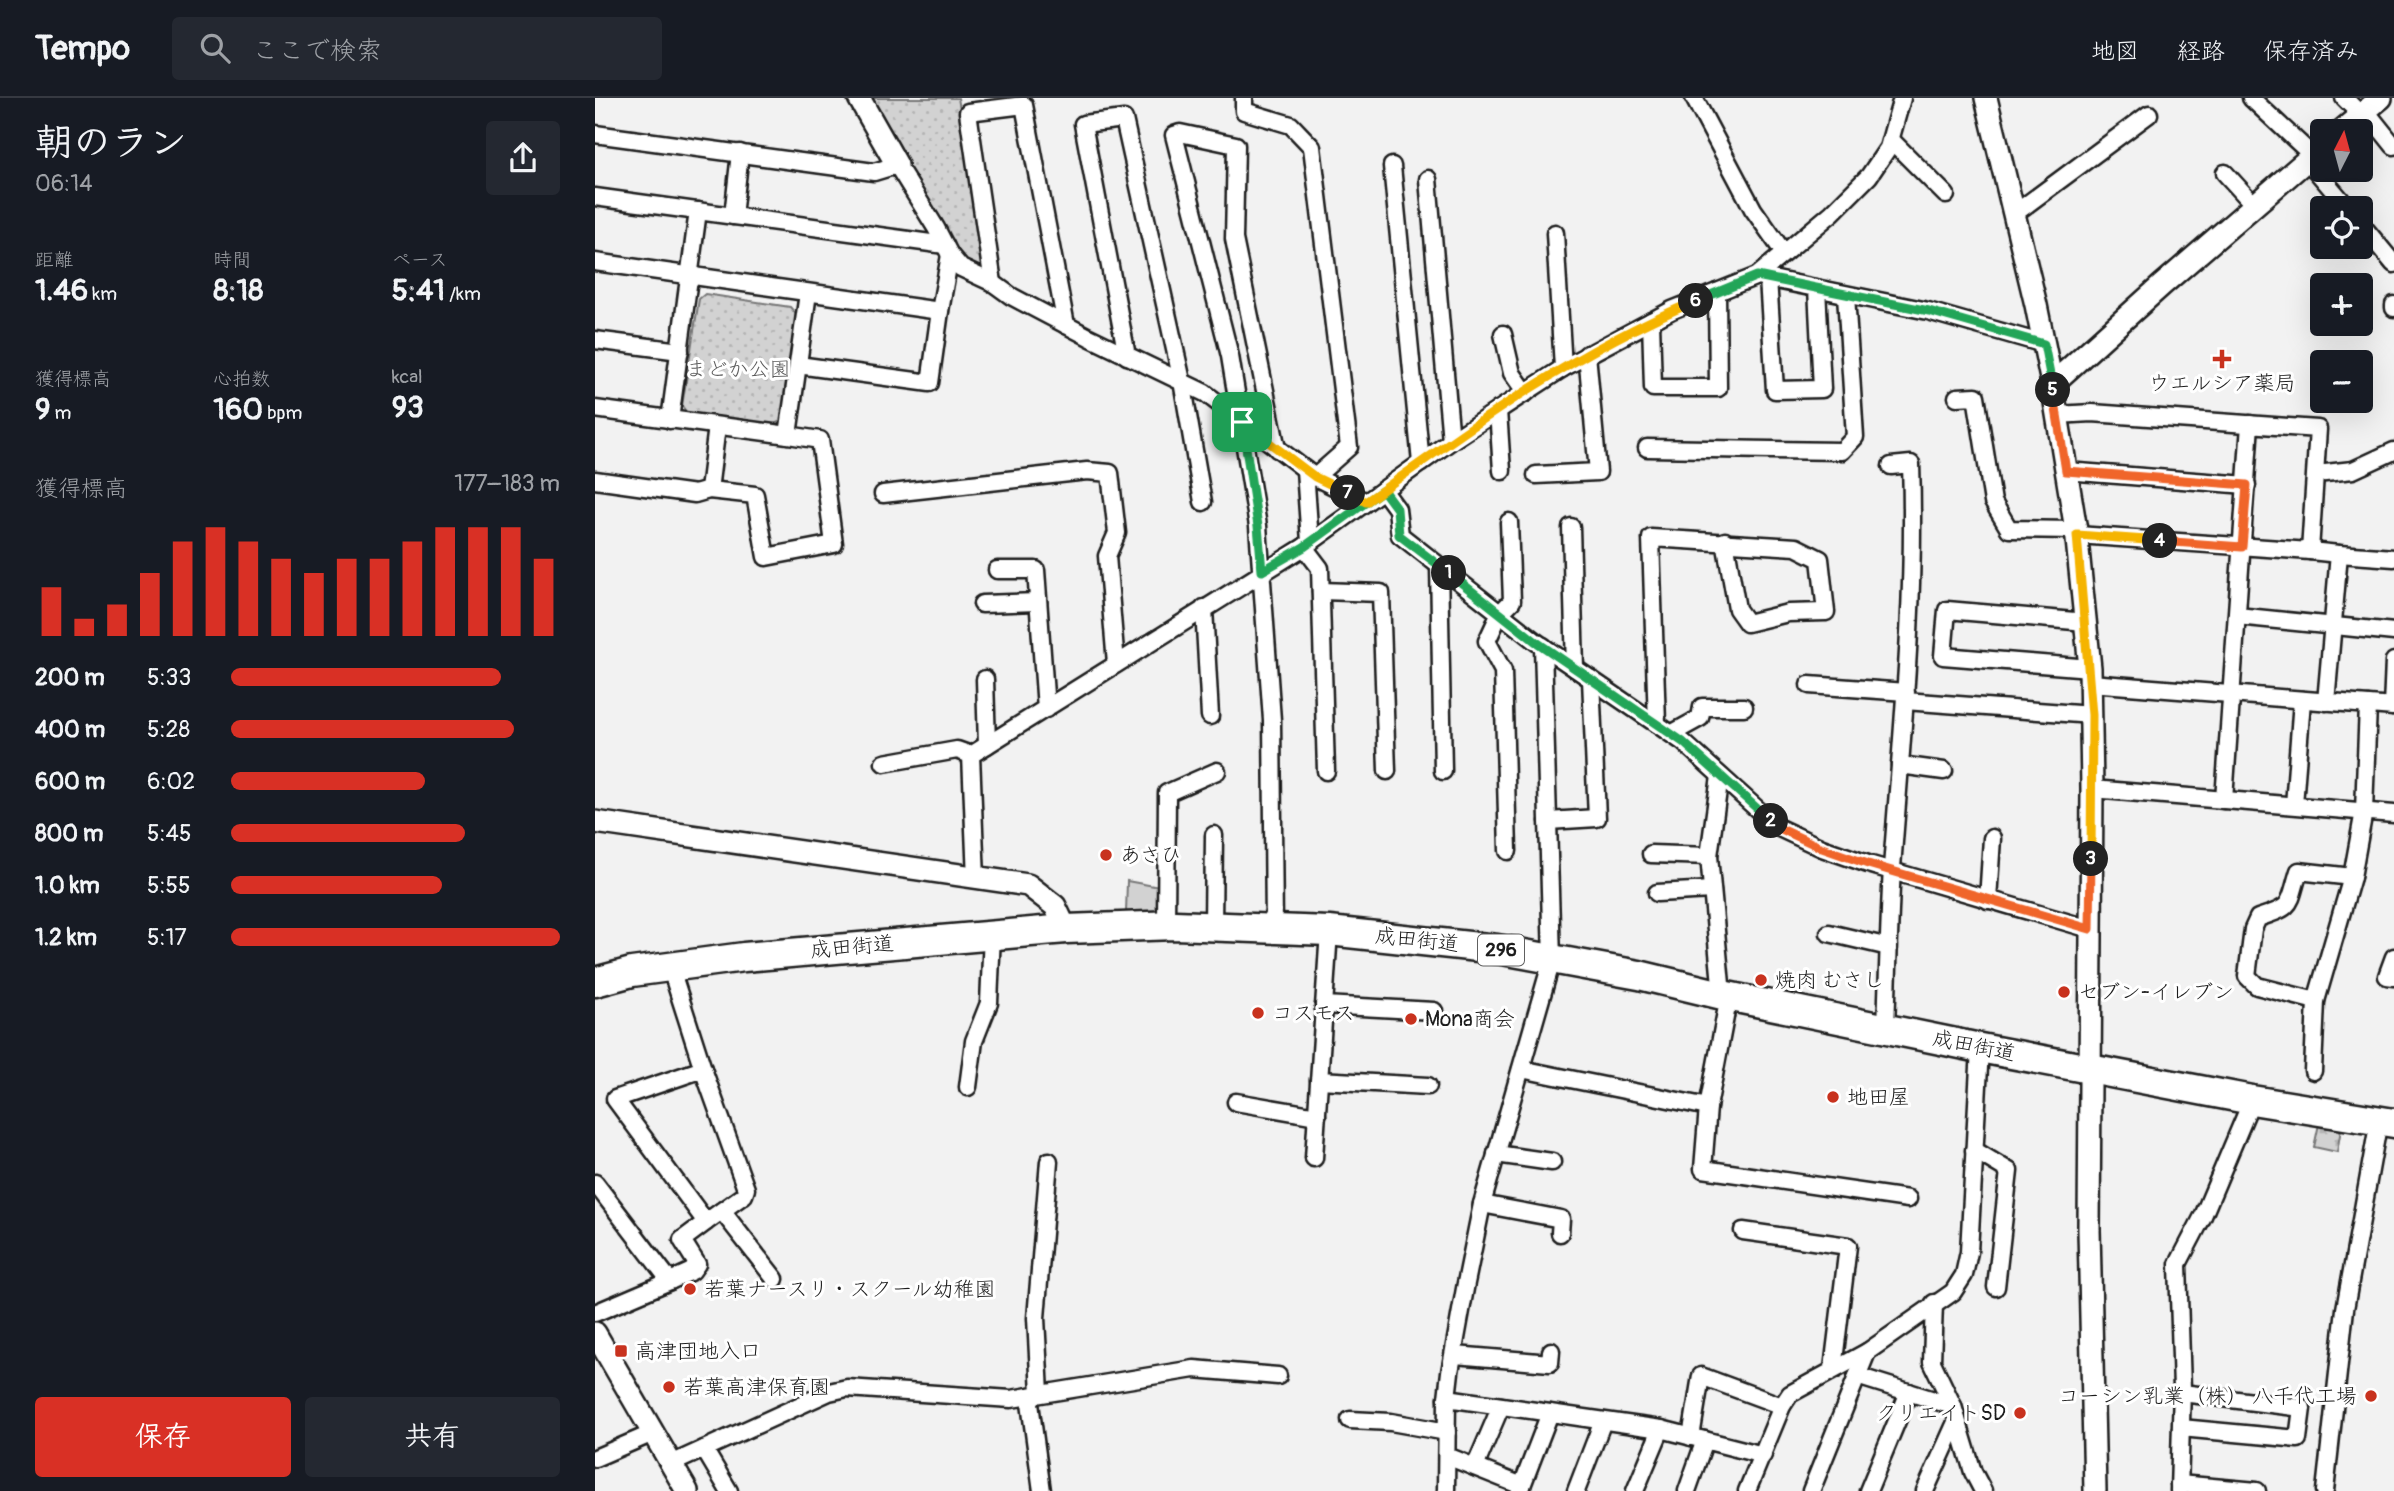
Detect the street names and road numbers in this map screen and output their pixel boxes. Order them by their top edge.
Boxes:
street label: 成田街道 [1374,922,1460,958]
street label: 成田街道 [809,930,895,964]
road number: 296 [1478,934,1524,965]
street label: 成田街道 [1930,1025,2018,1067]

